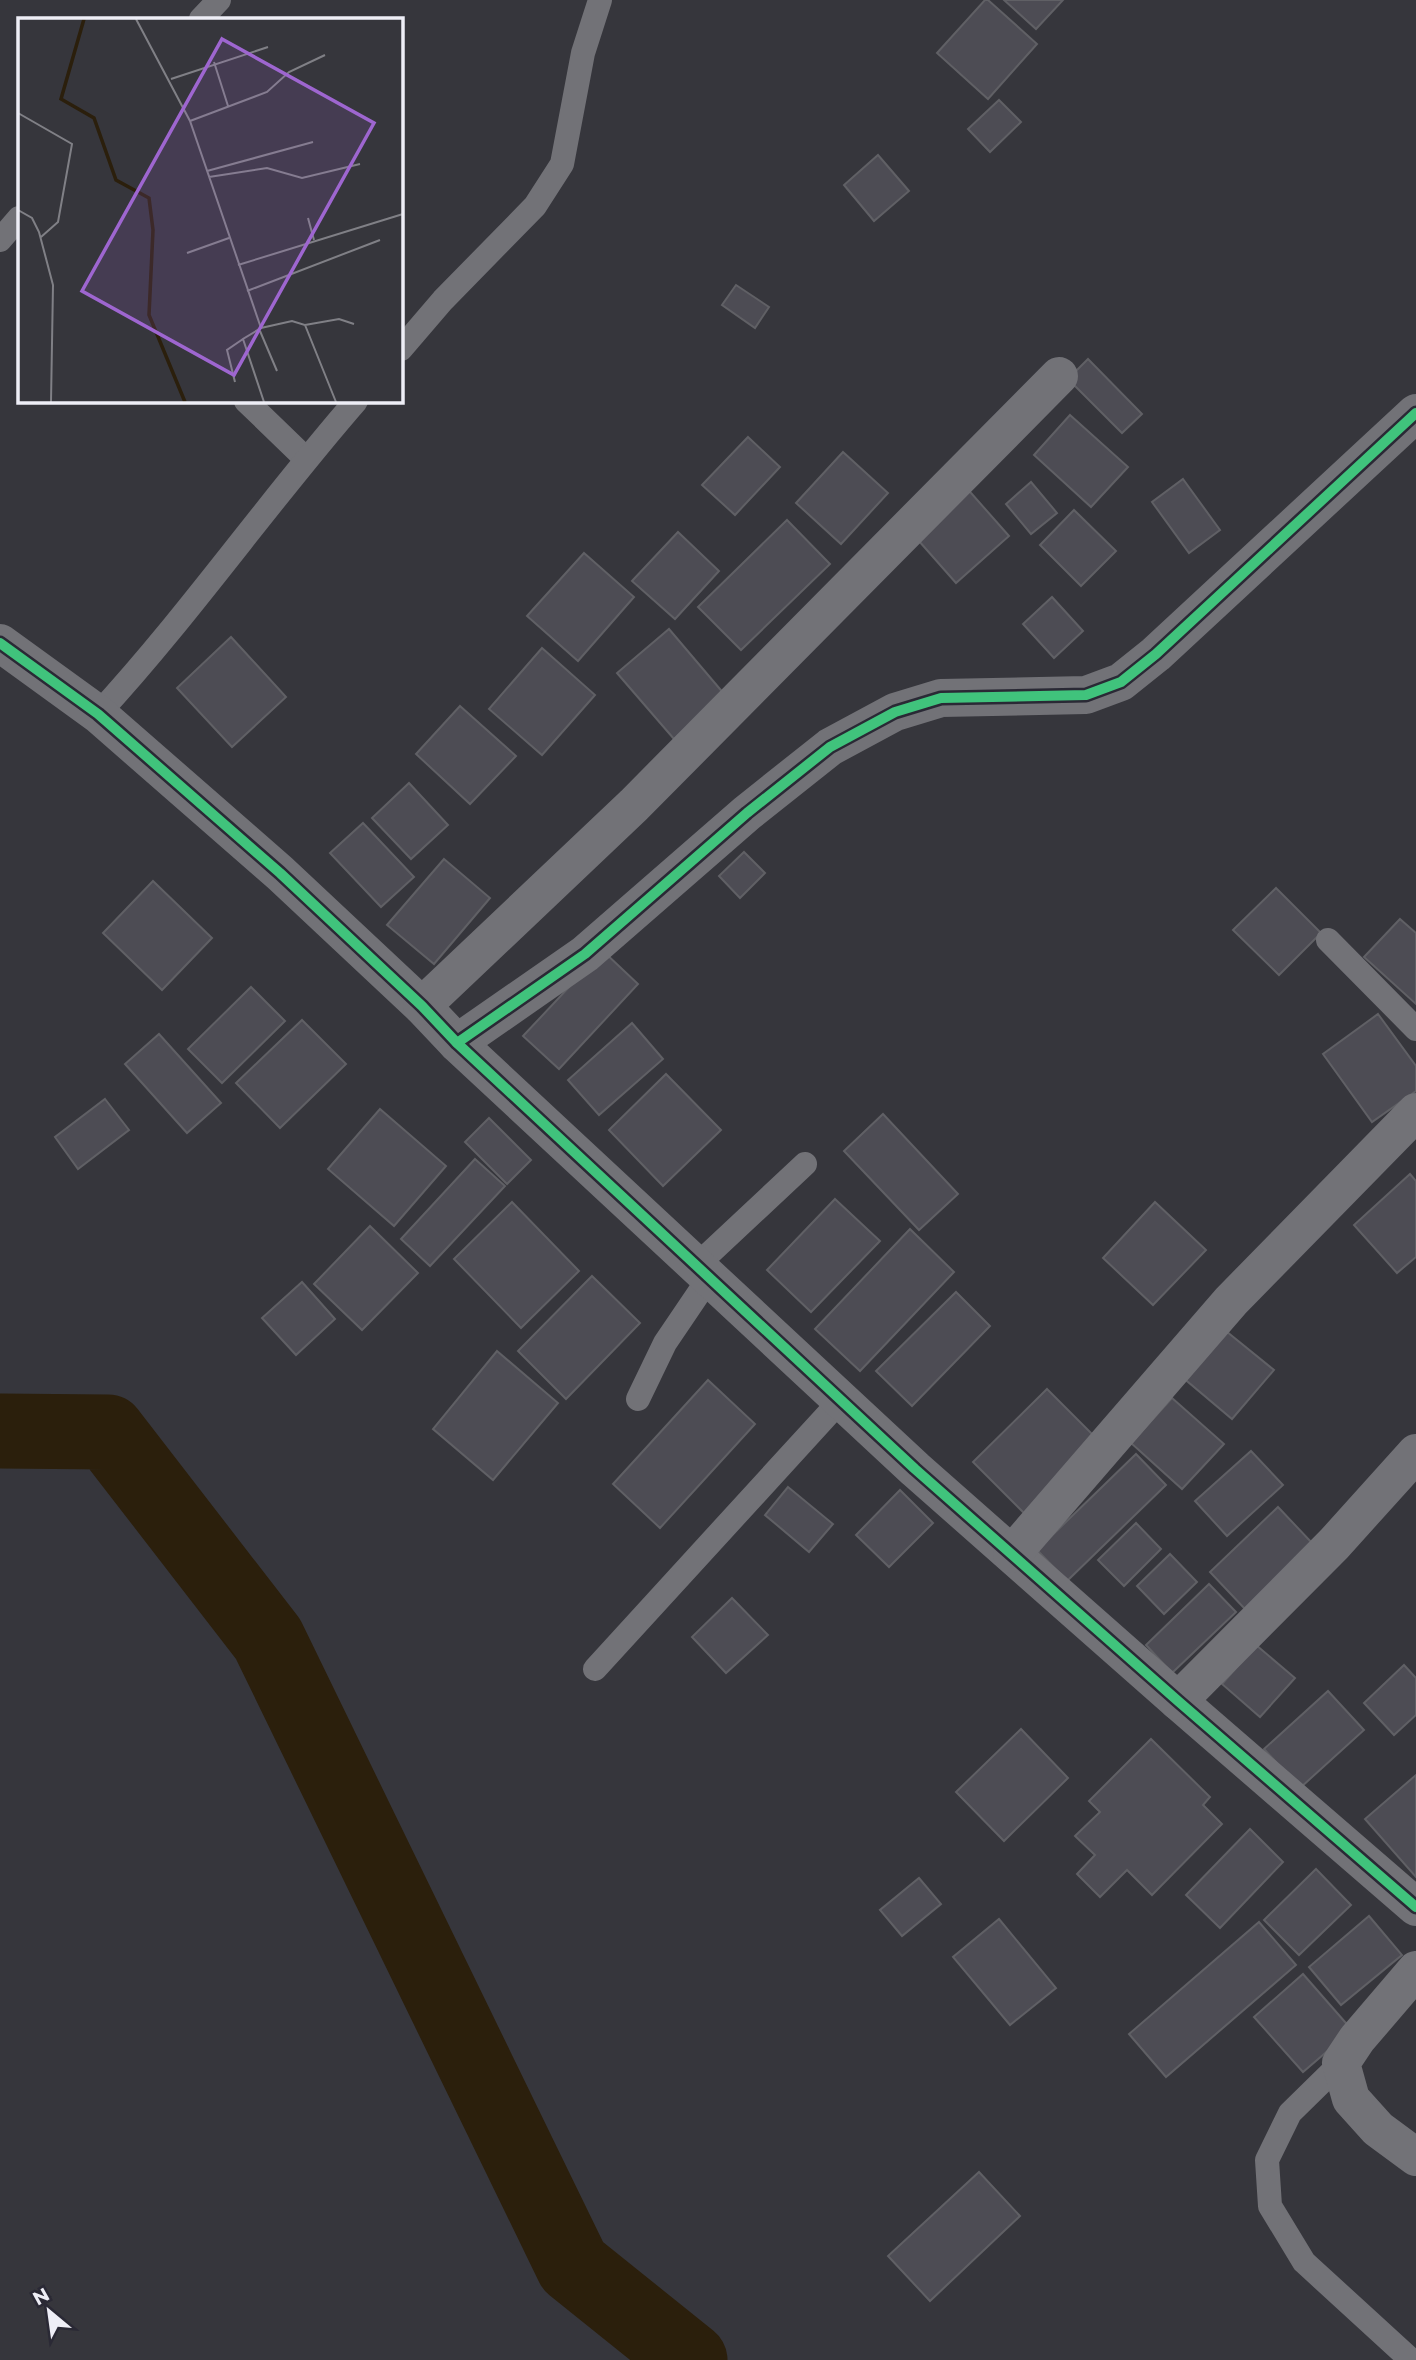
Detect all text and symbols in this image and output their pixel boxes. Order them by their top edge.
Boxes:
inset map [18,18,402,402]
north arrow [14,2276,84,2346]
text: N [29,2283,53,2310]

